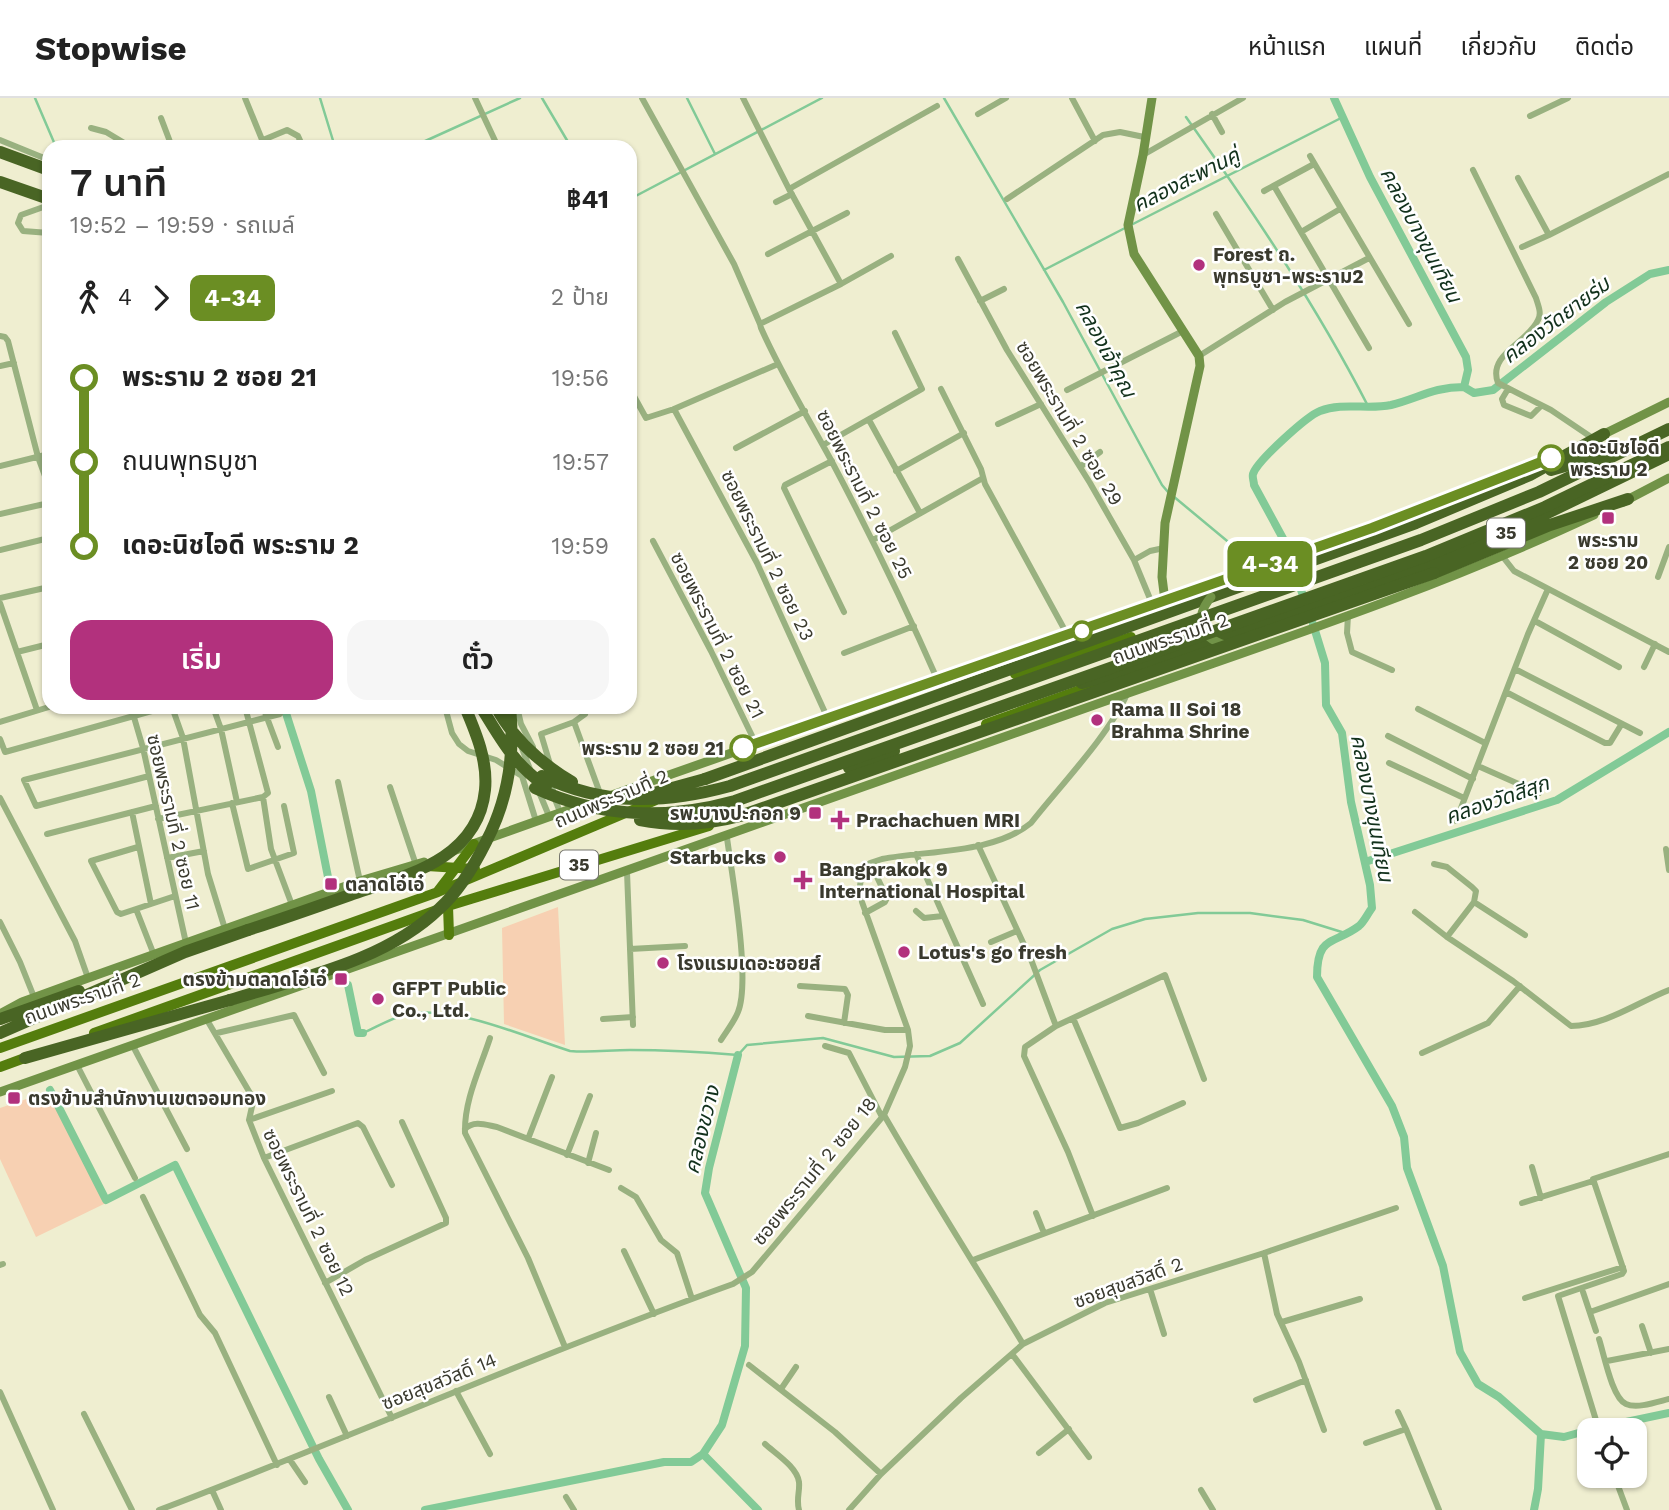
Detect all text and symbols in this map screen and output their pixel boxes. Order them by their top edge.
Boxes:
text: Stopwise [35,29,187,68]
text: หน้าแรก [1248,33,1326,61]
text: แผนที่ [1364,33,1422,61]
text: เกี่ยวกับ [1460,33,1537,61]
text: ติดต่อ [1575,33,1634,61]
water label: คลองสะพานคู่ [1128,141,1246,218]
text: 7 นาที [70,161,167,205]
water label: คลองบางขุนเทียน [1374,163,1468,308]
text: ฿41 [567,184,609,214]
text: 19:52 – 19:59 · รถเมล์ [70,212,295,239]
place label: Forest ถ. พุทธบูชา-พระราม2 [1213,243,1364,288]
marker: Forest ถ. พุทธบูชา-พระราม2 [1191,257,1207,273]
water label: คลองวัดยายร่ม [1497,270,1616,368]
icon: walk [70,279,108,317]
icon: forward [142,279,180,317]
text: 4 [118,284,132,311]
text: 4-34 [204,284,261,312]
text: 2 ป้าย [551,284,609,311]
water label: คลองเจ้าคุณ [1070,296,1143,403]
street label: ซอยพระรามที่ 2 ซอย 29 [1011,336,1130,510]
text: พระราม 2 ซอย 21 [122,362,317,392]
text: 19:56 [552,365,609,392]
street label: ซอยพระรามที่ 2 ซอย 25 [812,405,919,583]
place label: เดอะนิชไอดี พระราม 2 [1570,436,1660,481]
marker: เดอะนิชไอดี พระราม 2 [1538,445,1564,471]
text: ถนนพุทธบูชา [122,446,258,476]
text: 19:57 [553,449,609,476]
street label: ซอยพระรามที่ 2 ซอย 23 [716,465,821,644]
marker: พระราม 2 ซอย 20 [1600,510,1616,526]
road number: 35 [1487,519,1525,548]
place label: พระราม 2 ซอย 20 [1568,529,1648,574]
text: เดอะนิชไอดี พระราม 2 [122,530,359,560]
text: 19:59 [551,533,609,560]
line badge: 4-34 [1221,541,1319,587]
street label: ซอยพระรามที่ 2 ซอย 21 [666,547,771,722]
text: 4-34 [1241,550,1299,578]
street label: ถนนพระรามที่ 2 [1108,606,1231,669]
button: เริ่ม [70,620,333,700]
button: ตั๋ว [347,620,609,700]
unlabelled marker [1072,621,1092,641]
place label: Rama II Soi 18 Brahma Shrine [1111,698,1250,743]
marker: Rama II Soi 18 Brahma Shrine [1089,712,1105,728]
street label: ซอยพระรามที่ 2 ซอย 11 [142,732,207,912]
water label: คลองบางขุนเทียน [1345,732,1399,885]
marker: พระราม 2 ซอย 21 [730,735,756,761]
place label: พระราม 2 ซอย 21 [581,737,724,760]
street label: ถนนพระรามที่ 2 [550,762,672,833]
water label: คลองวัดสีสุก [1442,770,1554,830]
place label: รพ.บางปะกอก 9 [670,802,801,825]
marker: รพ.บางปะกอก 9 [807,805,823,821]
place label: Prachachuen MRI [856,809,1020,832]
marker: Prachachuen MRI [830,810,850,830]
place label: Starbucks [670,846,766,869]
marker: Starbucks [772,849,788,865]
road number: 35 [560,850,598,880]
place label: Bangprakok 9 International Hospital [819,858,1025,903]
marker: Bangprakok 9 International Hospital [793,870,813,890]
place label: ตลาดโอ๋เอ๋ [345,873,425,896]
marker: ตลาดโอ๋เอ๋ [323,876,339,892]
place label: Lotus's go fresh [918,941,1067,964]
marker: Lotus's go fresh [896,944,912,960]
place label: โรงแรมเดอะชอยส์ [677,952,821,975]
marker: โรงแรมเดอะชอยส์ [655,955,671,971]
street label: ถนนพระรามที่ 2 [20,966,143,1029]
place label: ตรงข้ามตลาดโอ๋เอ๋ [182,968,327,991]
marker: ตรงข้ามตลาดโอ๋เอ๋ [333,971,349,987]
place label: GFPT Public Co., Ltd. [392,977,506,1022]
marker: GFPT Public Co., Ltd. [370,991,386,1007]
water label: คลองขวาง [679,1082,725,1176]
place label: ตรงข้ามสำนักงานเขตจอมทอง [28,1087,266,1110]
marker: ตรงข้ามสำนักงานเขตจอมทอง [6,1090,22,1106]
street label: ซอยพระรามที่ 2 ซอย 18 [746,1091,881,1250]
street label: ซอยพระรามที่ 2 ซอย 12 [258,1124,361,1300]
street label: ซอยสุขสวัสดิ์ 2 [1070,1252,1186,1313]
street label: ซอยสุขสวัสดิ์ 14 [378,1348,500,1415]
map controls [1577,1418,1647,1488]
button: locate [1577,1418,1647,1488]

